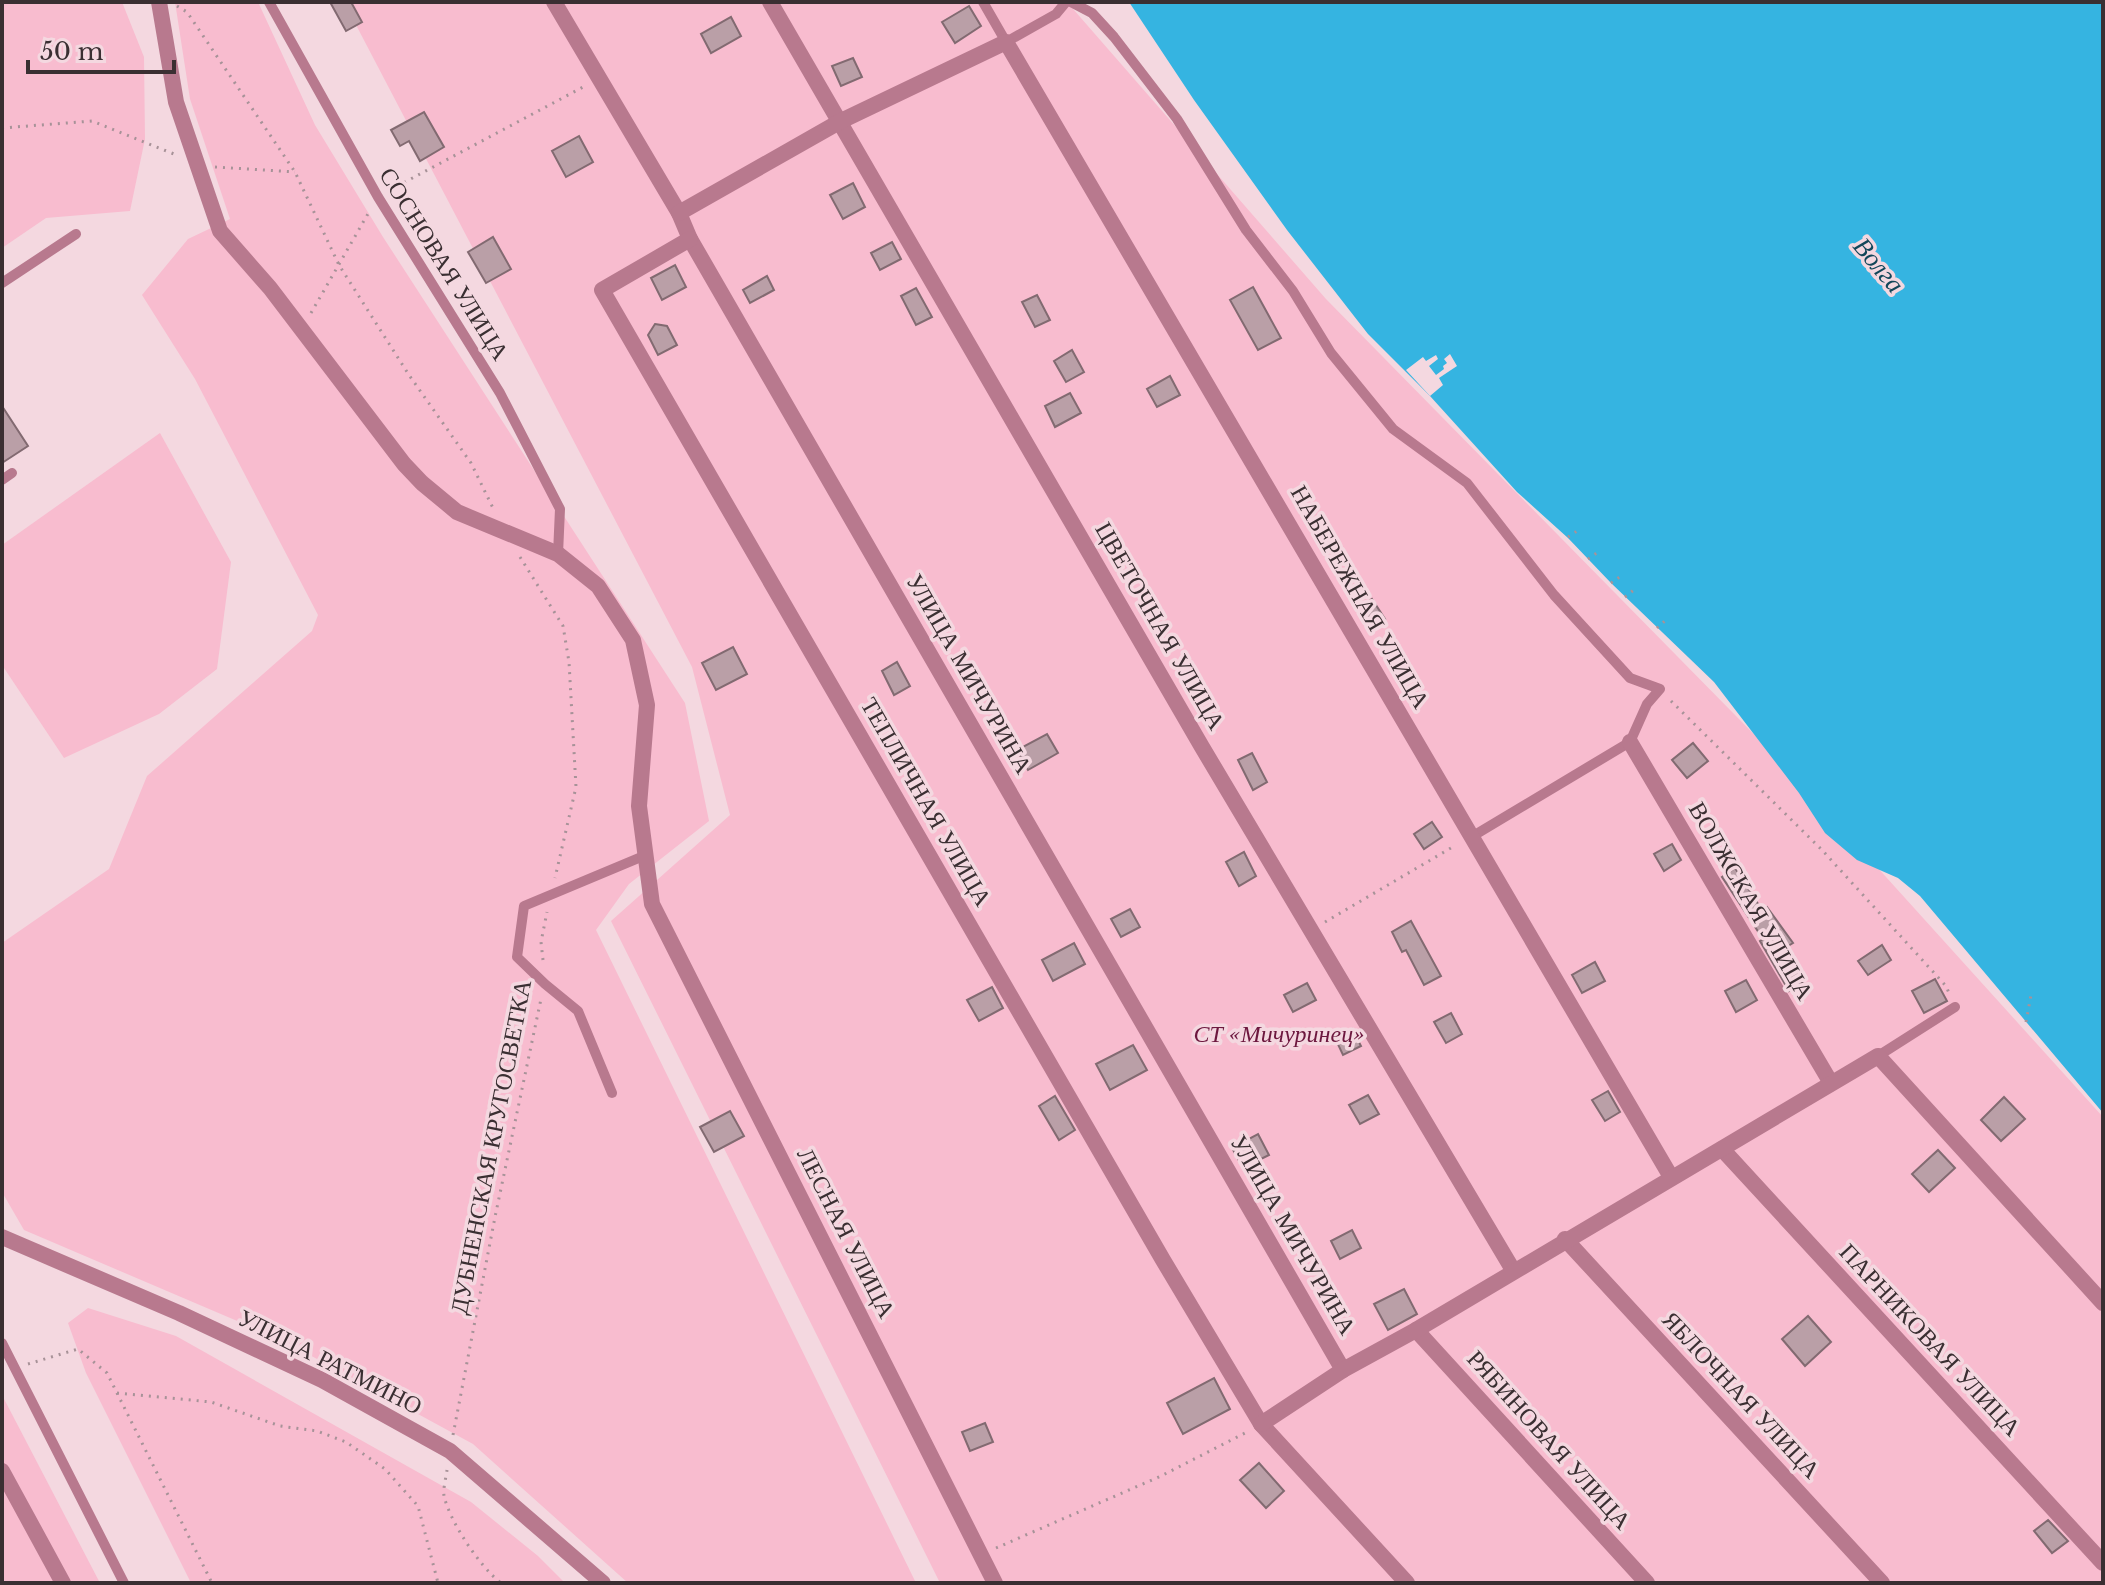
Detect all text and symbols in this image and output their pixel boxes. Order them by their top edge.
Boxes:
scale bar [28,24,174,74]
text: 50 m [40,37,104,66]
street label: СОСНОВАЯ УЛИЦА [373,162,516,366]
water label: Волга [1847,231,1911,299]
street label: НАБЕРЕЖНАЯ УЛИЦА [1285,480,1437,714]
street label: ЦВЕТОЧНАЯ УЛИЦА [1089,517,1232,735]
street label: УЛИЦА МИЧУРИНА [900,569,1039,779]
street label: ТЕПЛИЧНАЯ УЛИЦА [855,692,998,912]
street label: ВОЛЖСКАЯ УЛИЦА [1683,796,1820,1006]
street label: ДУБНЕНСКАЯ КРУГОСВЕТКА [444,976,537,1317]
park label: СТ «Мичуринец» [1193,1019,1365,1048]
street label: УЛИЦА МИЧУРИНА [1224,1130,1363,1340]
street label: ЛЕСНАЯ УЛИЦА [791,1143,902,1323]
street label: ПАРНИКОВАЯ УЛИЦА [1834,1237,2028,1442]
street label: УЛИЦА РАТМИНО [233,1303,427,1420]
street label: ЯБЛОЧНАЯ УЛИЦА [1656,1305,1827,1485]
street label: РЯБИНОВАЯ УЛИЦА [1461,1344,1638,1536]

